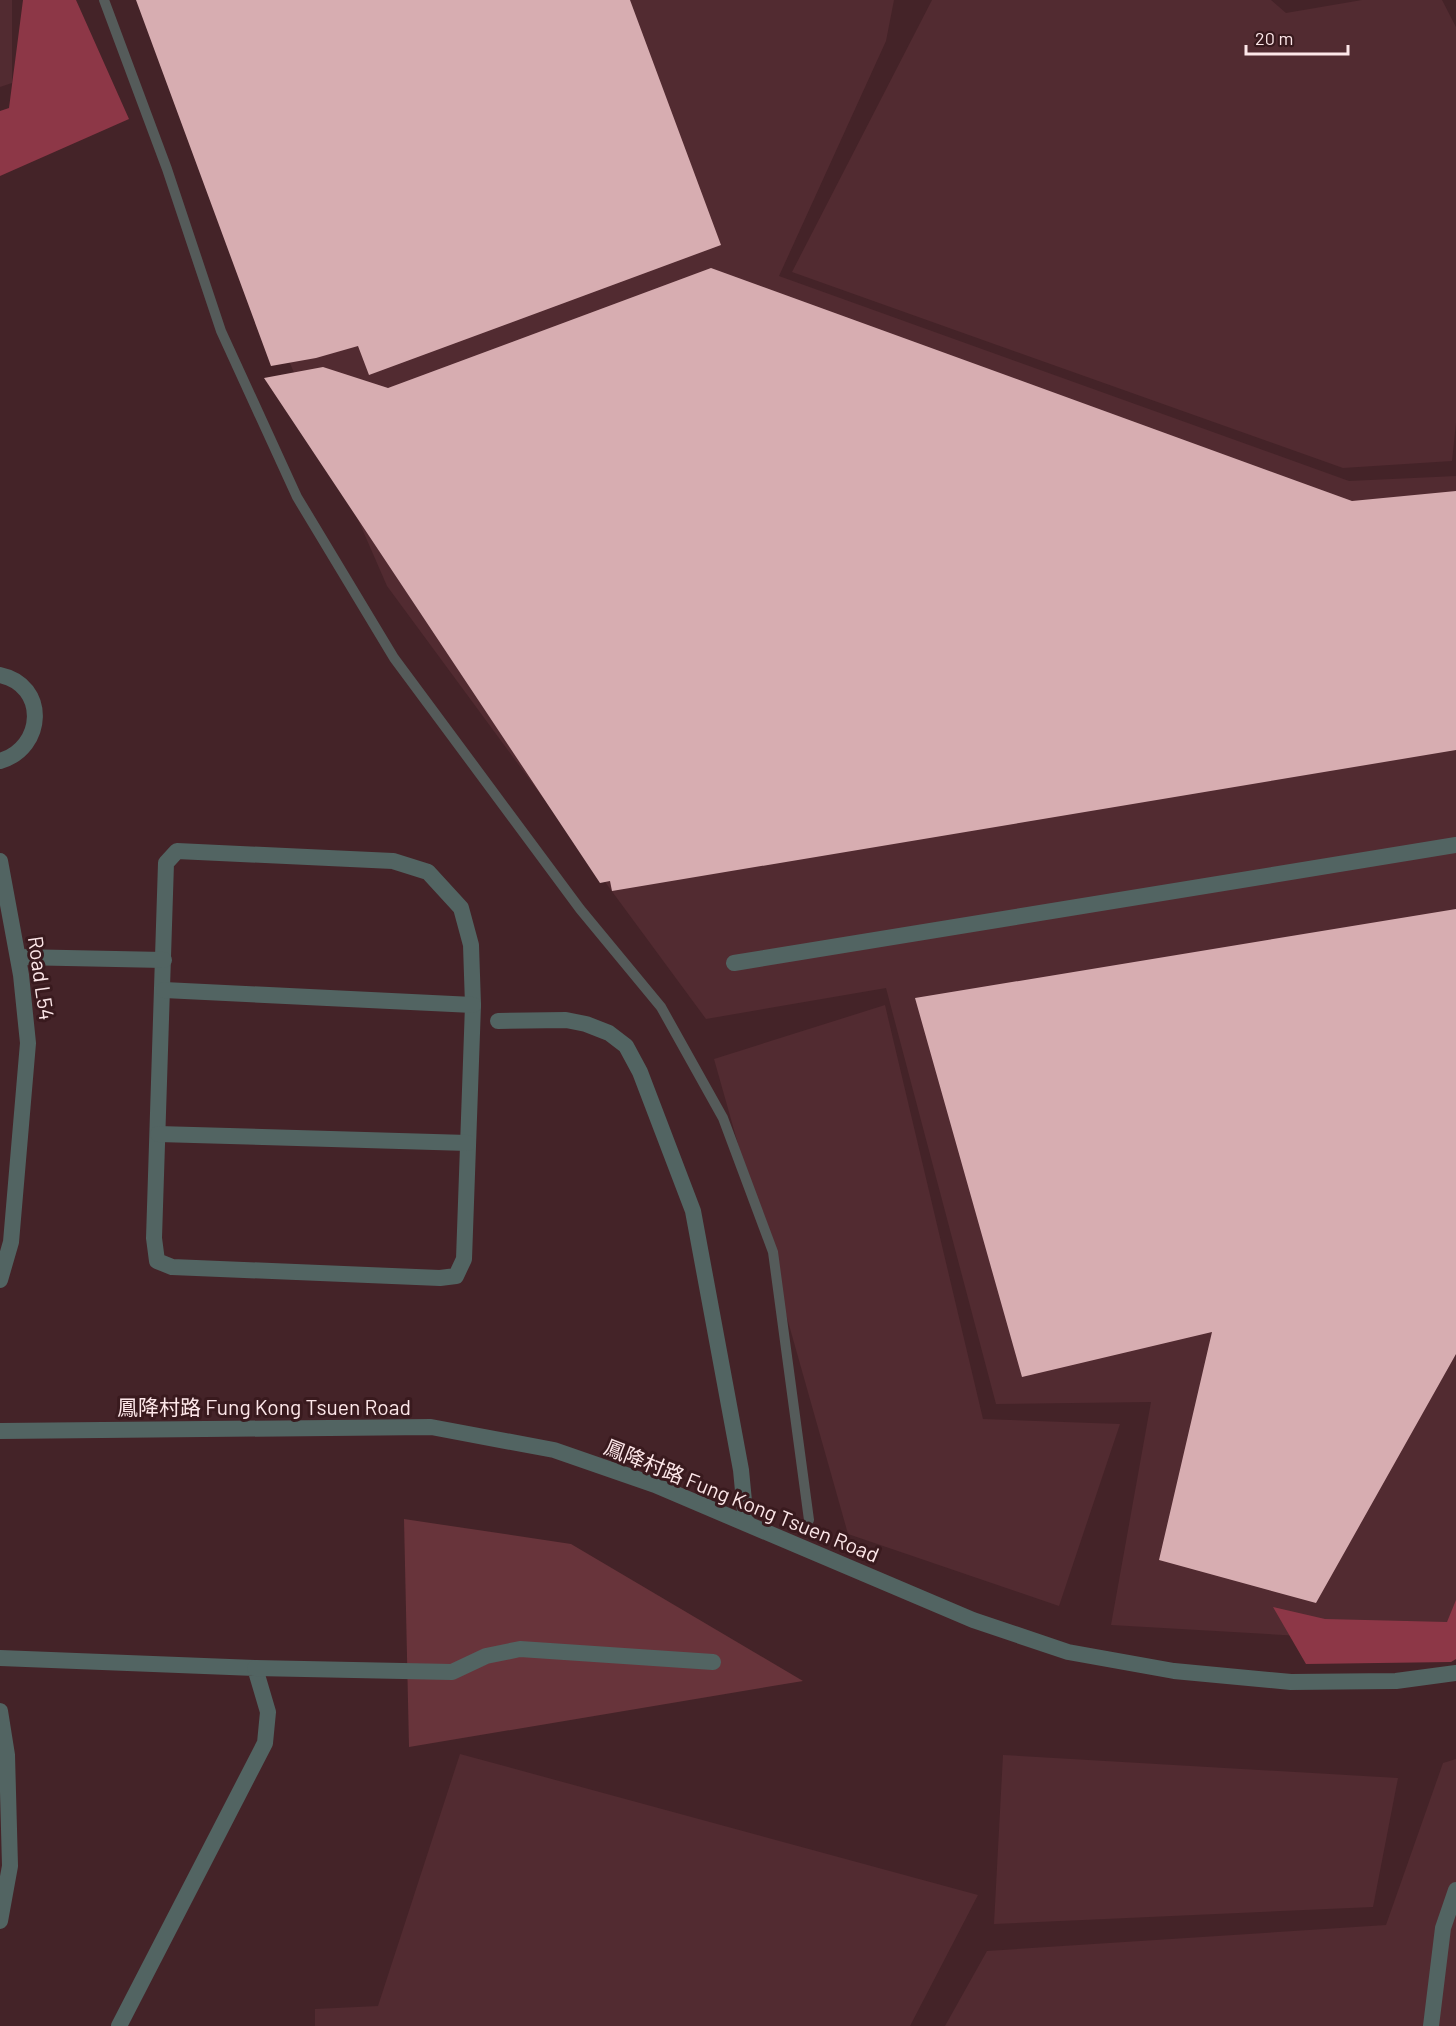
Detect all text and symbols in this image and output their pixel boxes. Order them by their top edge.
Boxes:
scale bar [1246,18,1348,56]
text: 20 m [1255,27,1293,49]
street label: Road L54 [24,934,60,1022]
street label: 鳳降村路 Fung Kong Tsuen Road [117,1394,411,1419]
street label: 鳳降村路 Fung Kong Tsuen Road [601,1433,883,1567]

